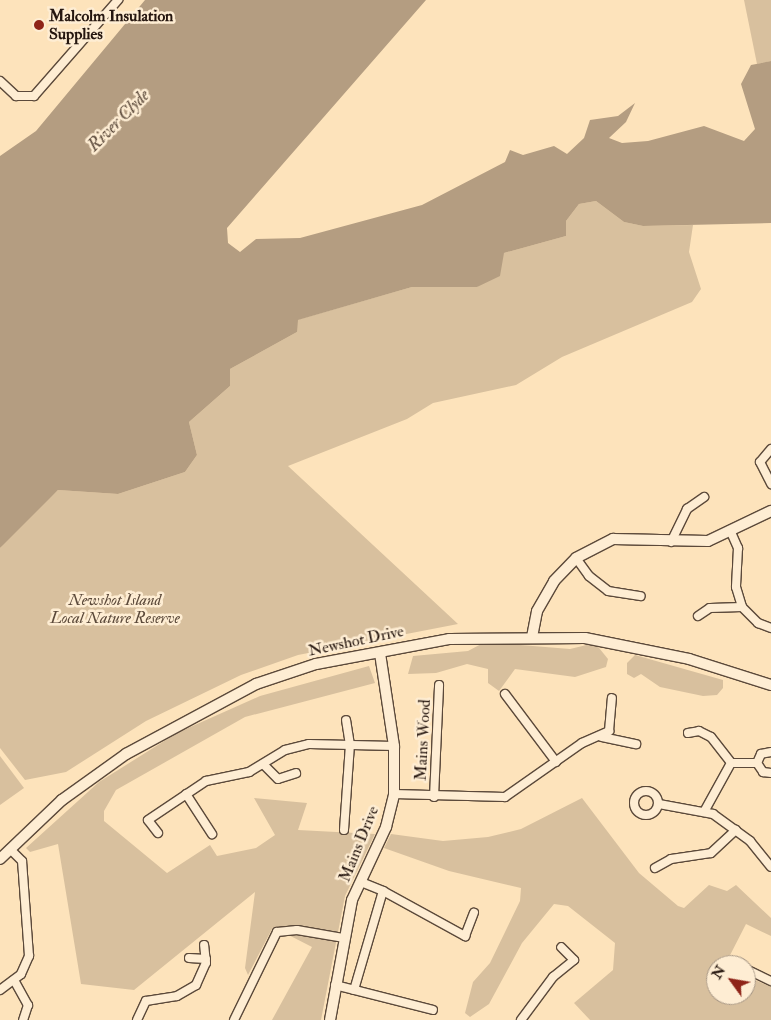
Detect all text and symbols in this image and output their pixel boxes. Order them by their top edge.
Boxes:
place label: Malcolm Insulation Supplies [49,6,173,44]
marker: Malcolm Insulation Supplies [33,19,45,31]
water label: River Clyde [83,85,155,157]
park label: Newshot Island Local Nature Reserve [50,590,180,628]
street label: Newshot Drive [306,622,406,660]
street label: Mains Wood [411,699,435,781]
street label: Mains Drive [335,803,383,885]
north arrow [706,955,756,1005]
text: N [708,962,729,982]

